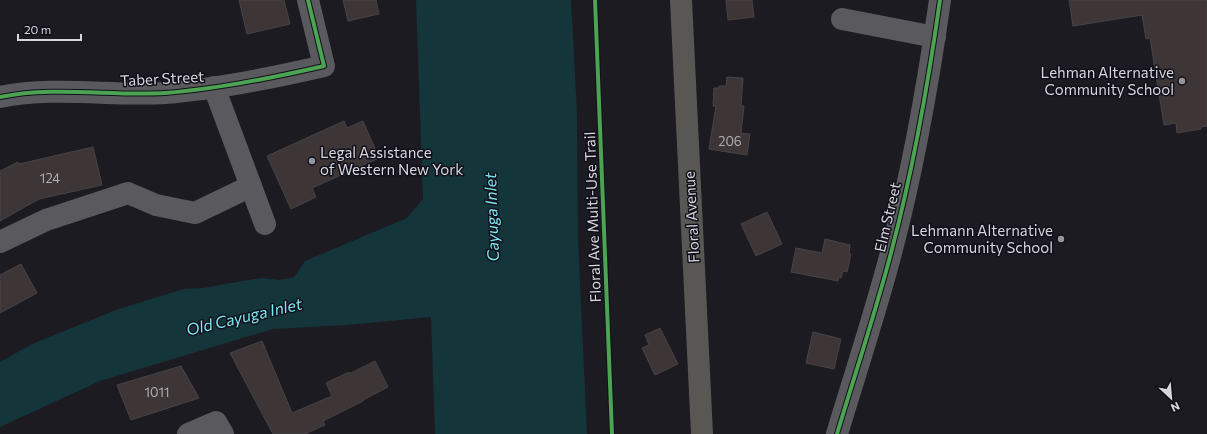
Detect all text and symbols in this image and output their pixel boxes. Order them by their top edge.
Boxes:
scale bar [18,16,81,42]
text: 20 m [24,22,51,36]
place label: Lehman Alternative Community School [1041,63,1174,98]
street label: Taber Street [119,67,205,89]
marker: Lehman Alternative Community School [1177,76,1187,86]
street label: Floral Ave Multi-Use Trail [580,131,604,303]
house number: 206 [718,133,742,149]
place label: Legal Assistance of Western New York [320,143,463,178]
marker: Legal Assistance of Western New York [307,156,317,166]
house number: 124 [40,170,60,186]
street label: Floral Avenue [680,171,702,263]
water label: Cayuga Inlet [480,172,502,262]
street label: Elm Street [870,180,904,254]
place label: Lehmann Alternative Community School [911,221,1053,256]
marker: Lehmann Alternative Community School [1056,234,1066,244]
water label: Old Cayuga Inlet [184,293,304,339]
north arrow [1151,378,1191,418]
house number: 1011 [144,384,170,400]
text: N [1169,400,1182,415]

